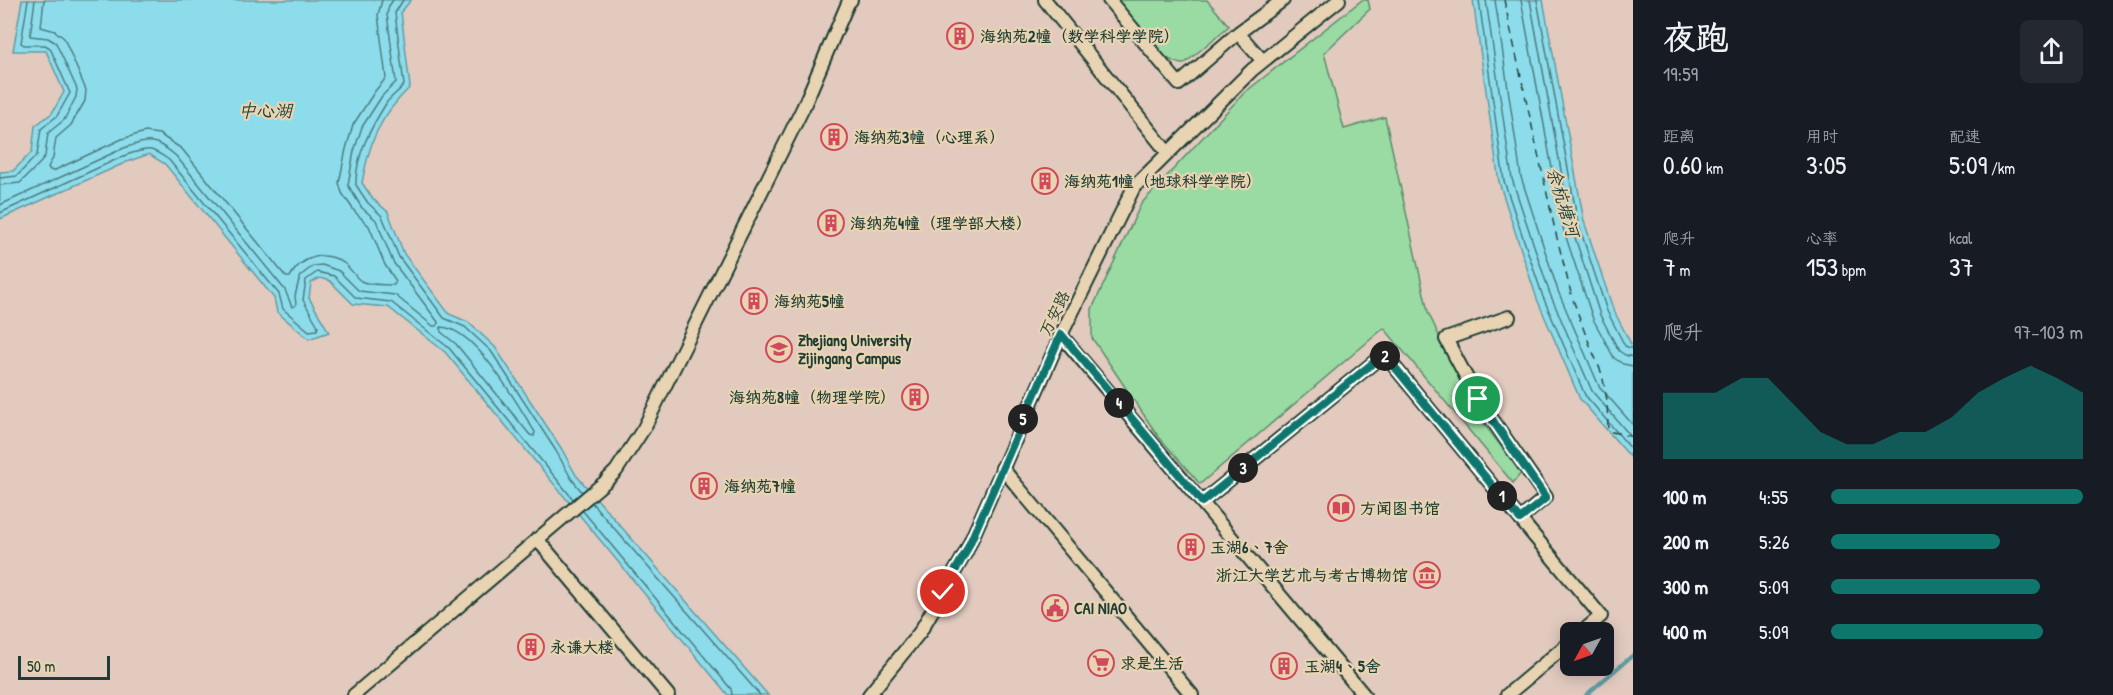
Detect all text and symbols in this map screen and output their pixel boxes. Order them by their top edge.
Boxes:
text: 夜跑 [1663,15,1729,59]
button: share [2020,20,2083,83]
building icon: 海纳苑2幢（数学科学学院） [945,21,975,51]
place label: 海纳苑2幢（数学科学学院） [980,25,1180,47]
text: 19:59 [1663,60,1698,87]
water label: 中心湖 [238,98,294,123]
building icon: 海纳苑3幢（心理系） [819,122,849,152]
text: 距离 [1663,125,1695,147]
text: 用时 [1806,125,1838,147]
text: 配速 [1949,125,1981,147]
place label: 海纳苑3幢（心理系） [854,126,1005,148]
text: 0.60 [1663,147,1702,182]
text: 3:05 [1806,147,1846,182]
text: 5:09 [1949,147,1987,182]
text: km [1702,157,1723,179]
text: /km [1987,157,2015,179]
water label: 余杭塘河 [1541,164,1587,243]
building icon: 海纳苑1幢（地球科学学院） [1030,166,1060,196]
place label: 海纳苑1幢（地球科学学院） [1064,170,1262,192]
building icon: 海纳苑4幢（理学部大楼） [816,208,846,238]
place label: 海纳苑4幢（理学部大楼） [850,212,1032,234]
text: 爬升 [1663,227,1695,249]
text: 心率 [1806,227,1838,249]
text: kcal [1949,227,1972,249]
text: 7 [1663,249,1676,284]
text: 153 [1806,249,1838,284]
text: 37 [1949,249,1974,284]
text: m [1676,259,1690,281]
text: bpm [1838,259,1866,281]
building icon: 海纳苑5幢 [739,286,769,316]
street label: 万安路 [1034,287,1074,339]
place label: 海纳苑5幢 [774,290,845,312]
text: 爬升 [1663,318,1703,345]
text: 97–103 m [2014,318,2083,345]
place label: Zhejiang University Zijingang Campus [798,329,912,370]
school or university icon: Zhejiang University Zijingang Campus [764,334,794,364]
pin: 2 [1370,341,1400,371]
text: 2 [1381,345,1389,367]
pin [1452,373,1503,424]
building icon: 海纳苑8幢（物理学院） [900,382,930,412]
icon: arrive [1461,382,1494,415]
place label: 海纳苑8幢（物理学院） [729,386,896,408]
pin: 4 [1104,388,1134,418]
text: 4 [1116,392,1122,414]
pin: 5 [1008,404,1038,434]
text: 5 [1020,408,1026,430]
pin: 3 [1228,453,1258,483]
text: 3 [1239,457,1247,479]
building icon: 海纳苑7幢 [689,471,719,501]
place label: 海纳苑7幢 [724,475,796,497]
pin: 1 [1487,481,1517,511]
text: 100 m [1663,483,1706,510]
text: 4:55 [1759,483,1788,510]
text: 1 [1499,485,1505,507]
library icon: 方闻图书馆 [1326,493,1356,523]
place label: 方闻图书馆 [1360,497,1440,519]
text: 200 m [1663,528,1708,555]
text: 5:26 [1759,528,1789,555]
building icon: 玉湖6、7舍 [1176,532,1206,562]
place label: 玉湖6、7舍 [1210,536,1288,558]
museum icon: 浙江大学艺术与考古博物馆 [1412,560,1442,590]
place label: 浙江大学艺术与考古博物馆 [1216,564,1408,586]
pin [917,566,968,617]
text: 300 m [1663,573,1708,600]
text: 5:09 [1759,573,1788,600]
icon: check [926,575,959,608]
public building icon: CAI NIAO [1040,593,1070,623]
place label: CAI NIAO [1074,597,1127,619]
text: 400 m [1663,618,1707,645]
text: 5:09 [1759,618,1788,645]
north arrow [1560,622,1614,676]
map controls [1560,622,1614,676]
building icon: 永谦大楼 [516,632,546,662]
place label: 永谦大楼 [550,636,614,658]
supermarket icon: 求是生活 [1086,648,1116,678]
building icon: 玉湖4、5舍 [1269,651,1299,681]
place label: 求是生活 [1120,652,1184,674]
scale bar [18,653,110,680]
text: 50 m [27,655,56,677]
place label: 玉湖4、5舍 [1304,655,1381,677]

